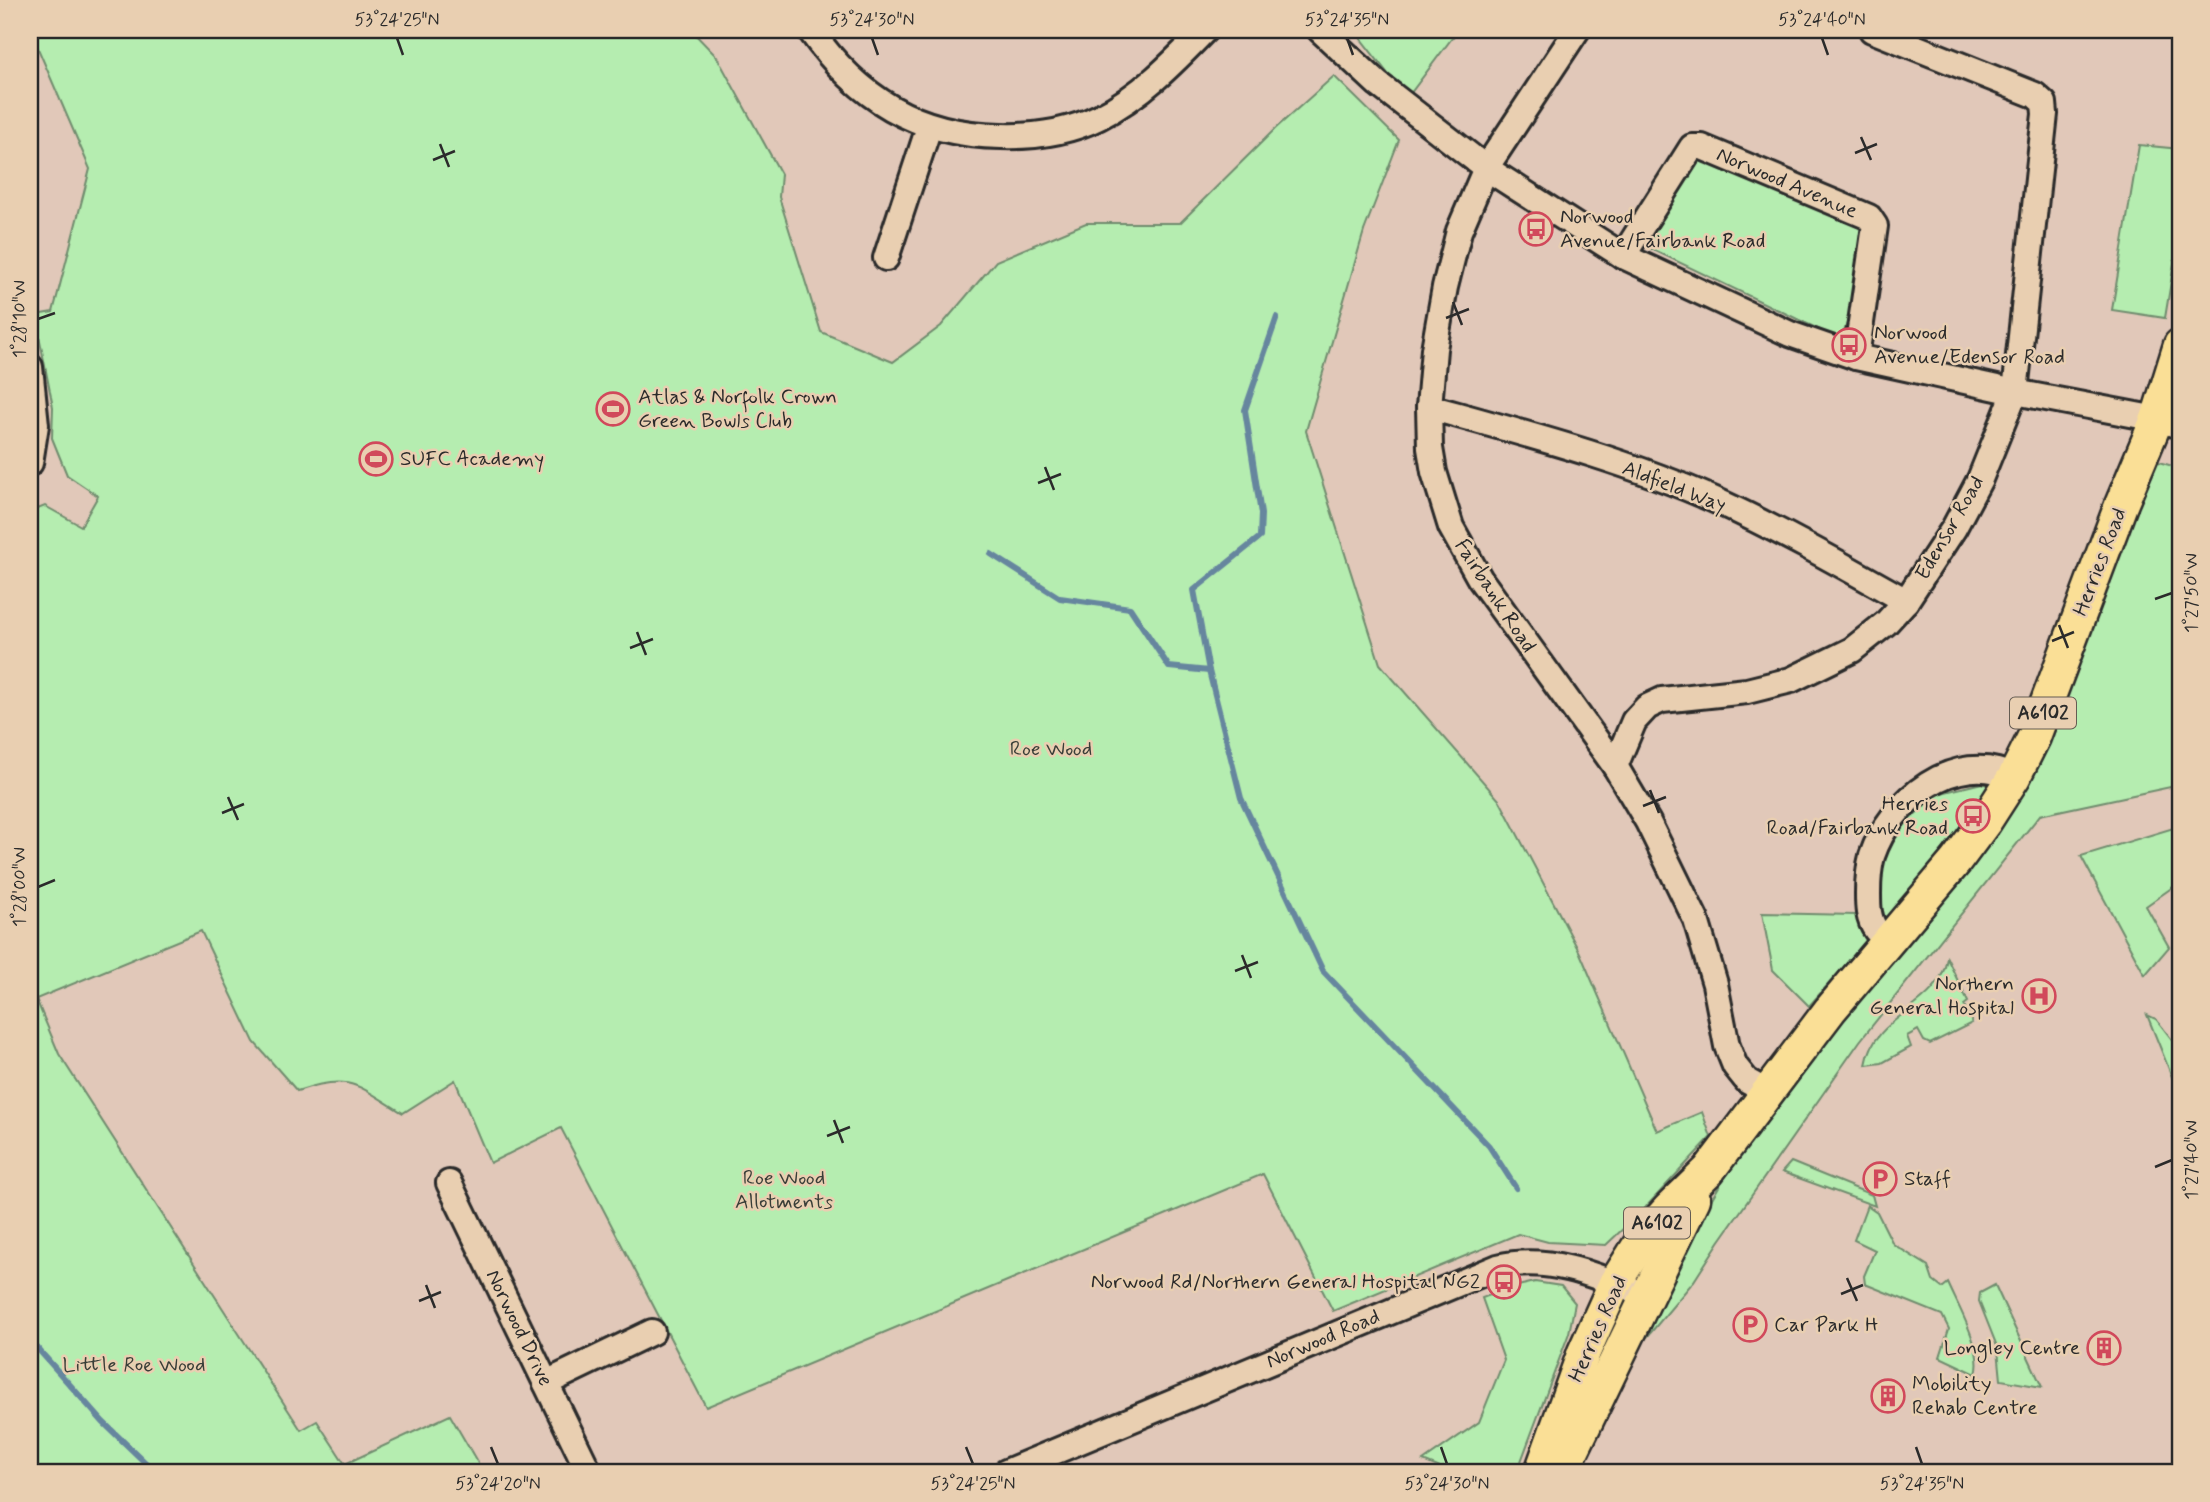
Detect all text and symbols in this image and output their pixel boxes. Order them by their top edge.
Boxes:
text: 53°24'25"N [354,8,440,32]
text: 53°24'30"N [829,8,915,32]
text: 53°24'35"N [1305,8,1389,32]
text: 53°24'40"N [1778,8,1866,32]
street label: Norwood Avenue [1712,141,1862,225]
place label: Norwood Avenue/Fairbank Road [1560,203,1765,255]
bus stop icon: Norwood Avenue/Fairbank Road [1517,210,1555,248]
text: 1°28'10"W [8,280,32,358]
place label: Norwood Avenue/Edensor Road [1874,319,2065,371]
bus stop icon: Norwood Avenue/Edensor Road [1830,326,1868,364]
place label: Atlas & Norfolk Crown Green Bowls Club [638,383,837,435]
sports icon: Atlas & Norfolk Crown Green Bowls Club [594,390,632,428]
sports icon: SUFC Academy [357,440,395,478]
place label: SUFC Academy [400,445,544,473]
street label: Aldfield Way [1618,454,1730,520]
street label: Edensor Road [1909,471,1991,585]
street label: Herries Road [2067,504,2133,620]
street label: Fairbank Road [1448,534,1542,658]
text: 1°27'50"W [2180,553,2204,633]
road number: A6102 [2010,698,2076,728]
park label: Roe Wood [1010,735,1092,763]
place label: Herries Road/Fairbank Road [1766,790,1948,842]
bus stop icon: Herries Road/Fairbank Road [1954,797,1992,835]
text: 1°28'00"W [8,847,32,927]
place label: Northern General Hospital [1869,970,2014,1022]
hospital icon: Northern General Hospital [2020,977,2058,1015]
text: 1°27'40"W [2180,1120,2204,1200]
parking icon: Staff [1861,1160,1899,1198]
park label: Roe Wood Allotments [735,1164,833,1216]
place label: Staff [1904,1165,1951,1193]
road number: A6102 [1624,1208,1690,1238]
bus stop icon: Norwood Rd/Northern General Hospital NG2 [1485,1263,1523,1301]
street label: Norwood Drive [479,1265,559,1391]
place label: Norwood Rd/Northern General Hospital NG2 [1091,1268,1480,1296]
street label: Herries Road [1562,1271,1634,1387]
street label: Norwood Road [1262,1302,1384,1376]
parking icon: Car Park H [1731,1306,1769,1344]
place label: Car Park H [1774,1311,1878,1339]
building icon: Longley Centre [2085,1329,2123,1367]
place label: Longley Centre [1944,1334,2080,1363]
park label: Little Roe Wood [63,1351,205,1379]
place label: Mobility Rehab Centre [1912,1370,2038,1422]
building icon: Mobility Rehab Centre [1869,1377,1907,1415]
text: 53°24'20"N [455,1472,541,1496]
text: 53°24'25"N [930,1472,1016,1496]
text: 53°24'30"N [1404,1472,1490,1496]
text: 53°24'35"N [1880,1472,1964,1496]

